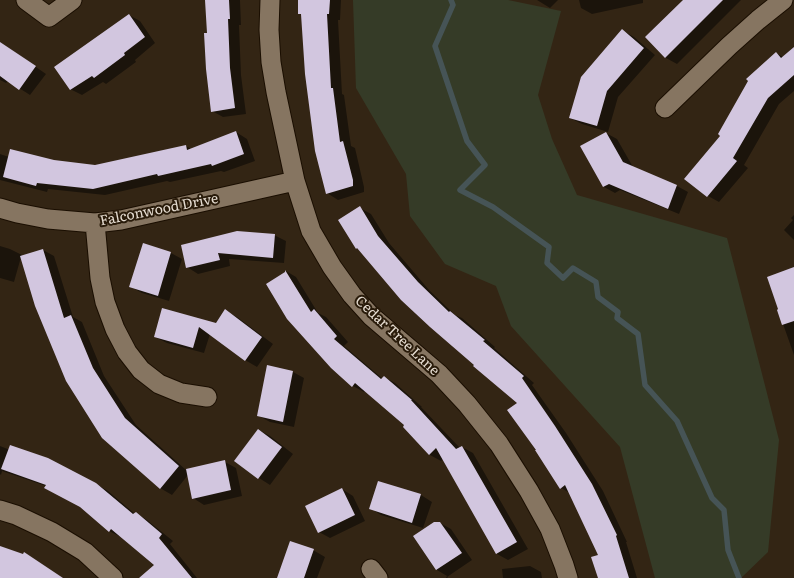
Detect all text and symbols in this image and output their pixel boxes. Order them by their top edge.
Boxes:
street label: Falconwood Drive [98,190,220,230]
street label: Cedar Tree Lane [351,293,443,379]

